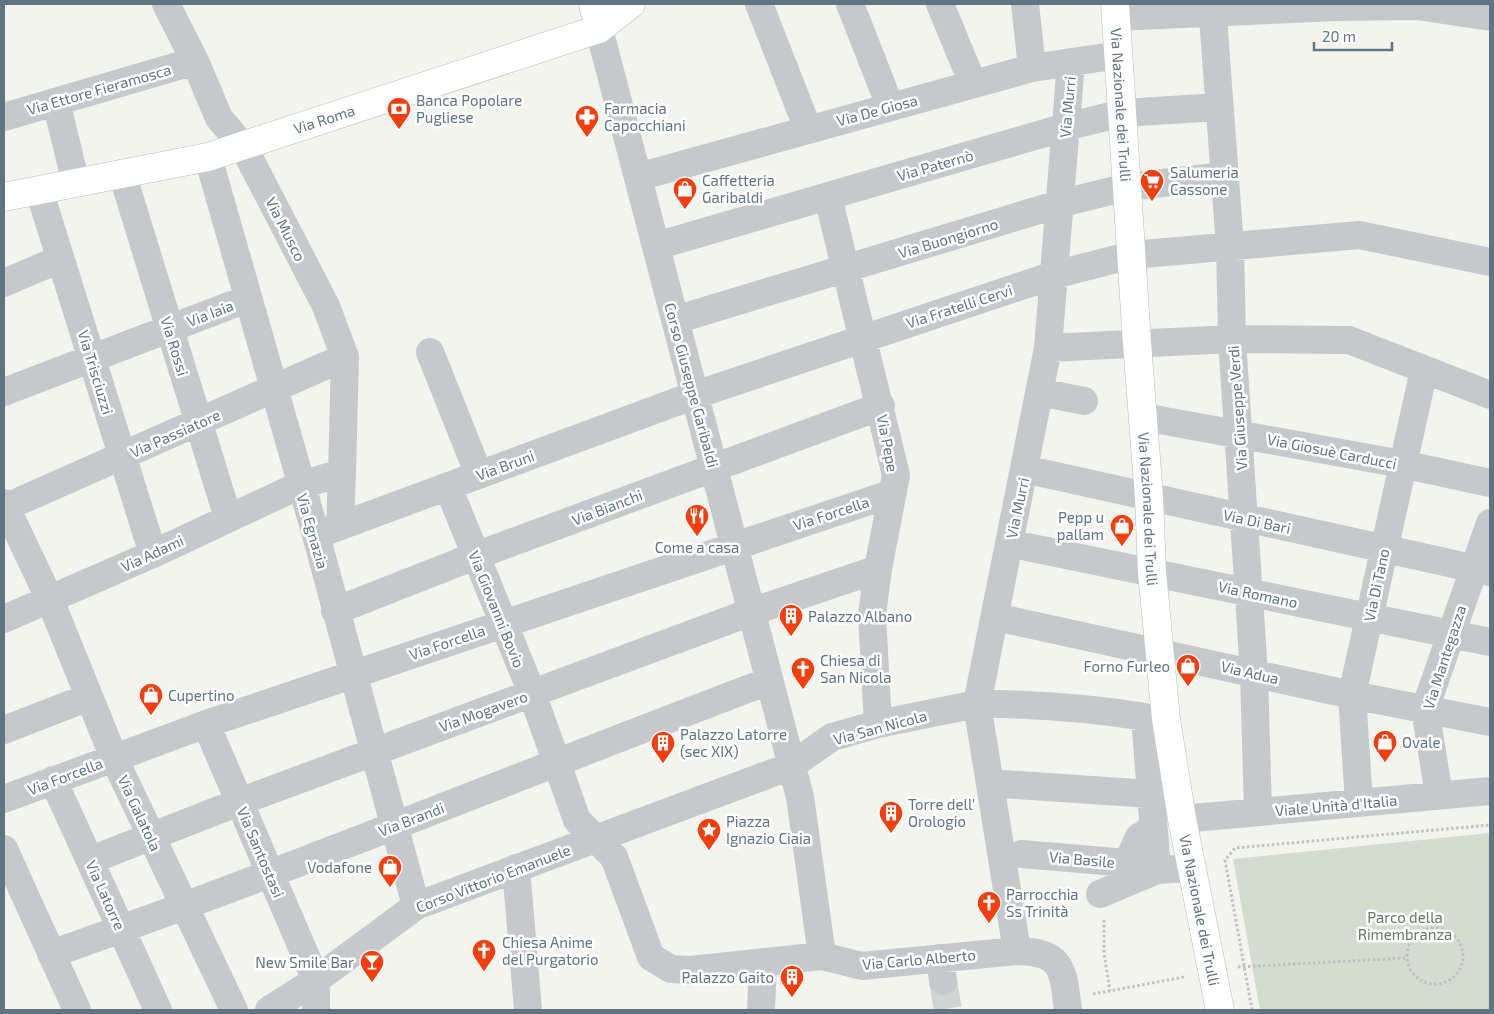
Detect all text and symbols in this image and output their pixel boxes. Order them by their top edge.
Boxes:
scale bar [1314,20,1392,52]
street label: Via Nazionale dei Trulli [1108,27,1136,182]
text: 20 m [1322,27,1356,45]
street label: Via Ettore Fieramosca [25,60,173,118]
street label: Via Murri [1055,75,1079,139]
place label: Banca Popolare Pugliese [416,91,522,126]
street label: Via De Giosa [834,91,920,129]
bank icon: Banca Popolare Pugliese [386,96,412,130]
place label: Farmacia Capocchiani [604,99,686,134]
street label: Via Roma [291,101,357,137]
pharmacy icon: Farmacia Capocchiani [574,104,600,138]
street label: Via Paternò [895,146,975,184]
place label: Salumeria Cassone [1170,163,1239,198]
supermarket icon: Salumeria Cassone [1139,168,1165,202]
place label: Caffetteria Garibaldi [702,171,775,206]
shop icon: Caffetteria Garibaldi [672,176,698,210]
street label: Via Musco [262,194,310,264]
street label: Via Buongiorno [896,214,1000,262]
street label: Via Fratelli Cervi [904,280,1014,332]
street label: Via Iaia [184,296,236,330]
street label: Corso Giuseppe Garibaldi [661,301,723,469]
street label: Via Rossi [157,314,193,378]
street label: Via Trisciuzzi [75,328,117,416]
street label: Via Giuseppe Verdi [1224,345,1250,471]
street label: Via Passiatore [127,405,223,461]
street label: Via Pepe [874,413,902,473]
street label: Via Giosuè Carducci [1266,430,1398,472]
street label: Via Nazionale dei Trulli [1135,431,1162,587]
street label: Via Bruni [473,446,537,484]
street label: Via Murri [1002,476,1032,540]
street label: Via Bianchi [569,485,645,529]
street label: Via Egnazia [294,491,332,571]
street label: Via Forcella [791,492,871,534]
restaurant icon: Come a casa [684,503,710,537]
street label: Via Di Bari [1222,505,1292,537]
place label: Pepp u pallam [1057,508,1104,543]
shop icon: Pepp u pallam [1109,513,1135,547]
street label: Via Adami [118,531,186,575]
place label: Come a casa [655,538,739,556]
street label: Via Di Tano [1360,547,1392,623]
street label: Via Giovanni Bovio [465,548,529,670]
street label: Via Romano [1217,577,1299,611]
building icon: Palazzo Albano [778,603,804,637]
street label: Via Mantegazza [1419,603,1469,711]
place label: Palazzo Albano [808,607,912,625]
street label: Via Forcella [407,621,487,663]
place label: Chiesa di San Nicola [820,651,891,686]
shop icon: Forno Furleo [1175,653,1201,687]
church icon: Chiesa di San Nicola [790,656,816,690]
place label: Forno Furleo [1084,657,1170,675]
street label: Via Adua [1219,657,1281,687]
shop icon: Cupertino [138,682,164,716]
place label: Cupertino [168,686,235,704]
street label: Via Mogavero [436,687,530,735]
street label: Via San Nicola [831,706,929,748]
place label: Palazzo Latorre (sec XIX) [680,725,787,760]
shop icon: Ovale [1372,729,1398,763]
building icon: Palazzo Latorre (sec XIX) [650,730,676,764]
place label: Ovale [1402,733,1441,751]
street label: Via Forcella [25,753,105,799]
street label: Via Galatola [115,772,165,854]
street label: Viale Unità d'Italia [1274,791,1398,819]
place label: Torre dell' Orologio [908,795,975,830]
street label: Via Brandi [376,798,446,840]
building icon: Torre dell' Orologio [878,800,904,834]
street label: Via Santostasi [234,804,288,900]
place label: Piazza Ignazio Ciaia [726,812,811,847]
place icon: Piazza Ignazio Ciaia [696,817,722,851]
street label: Via Nazionale dei Trulli [1176,833,1224,987]
street label: Corso Vittorio Emanuele [413,840,573,916]
street label: Via Basile [1048,847,1116,871]
shop icon: Vodafone [377,854,403,888]
street label: Via Latorre [83,857,129,933]
place label: Vodafone [307,858,372,876]
place label: Parrocchia Ss Trinità [1006,885,1079,920]
church icon: Parrocchia Ss Trinità [976,890,1002,924]
park label: Parco della Rimembranza [1358,908,1452,943]
place label: Chiesa Anime del Purgatorio [502,933,598,968]
church icon: Chiesa Anime del Purgatorio [471,938,497,972]
street label: Via Carlo Alberto [862,945,976,973]
bar icon: New Smile Bar [359,949,385,983]
place label: New Smile Bar [255,953,354,971]
building icon: Palazzo Gaito [779,964,805,998]
place label: Palazzo Gaito [682,968,774,986]

